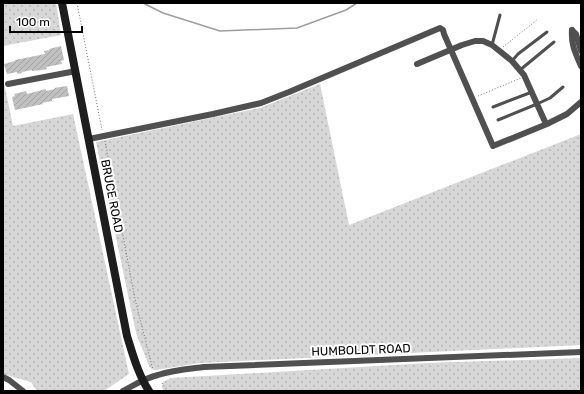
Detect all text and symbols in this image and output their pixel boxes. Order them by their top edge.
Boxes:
scale bar [10,8,82,34]
text: 100 m [16,15,50,29]
street label: BRUCE ROAD [98,158,126,234]
street label: HUMBOLDT ROAD [311,341,411,359]

